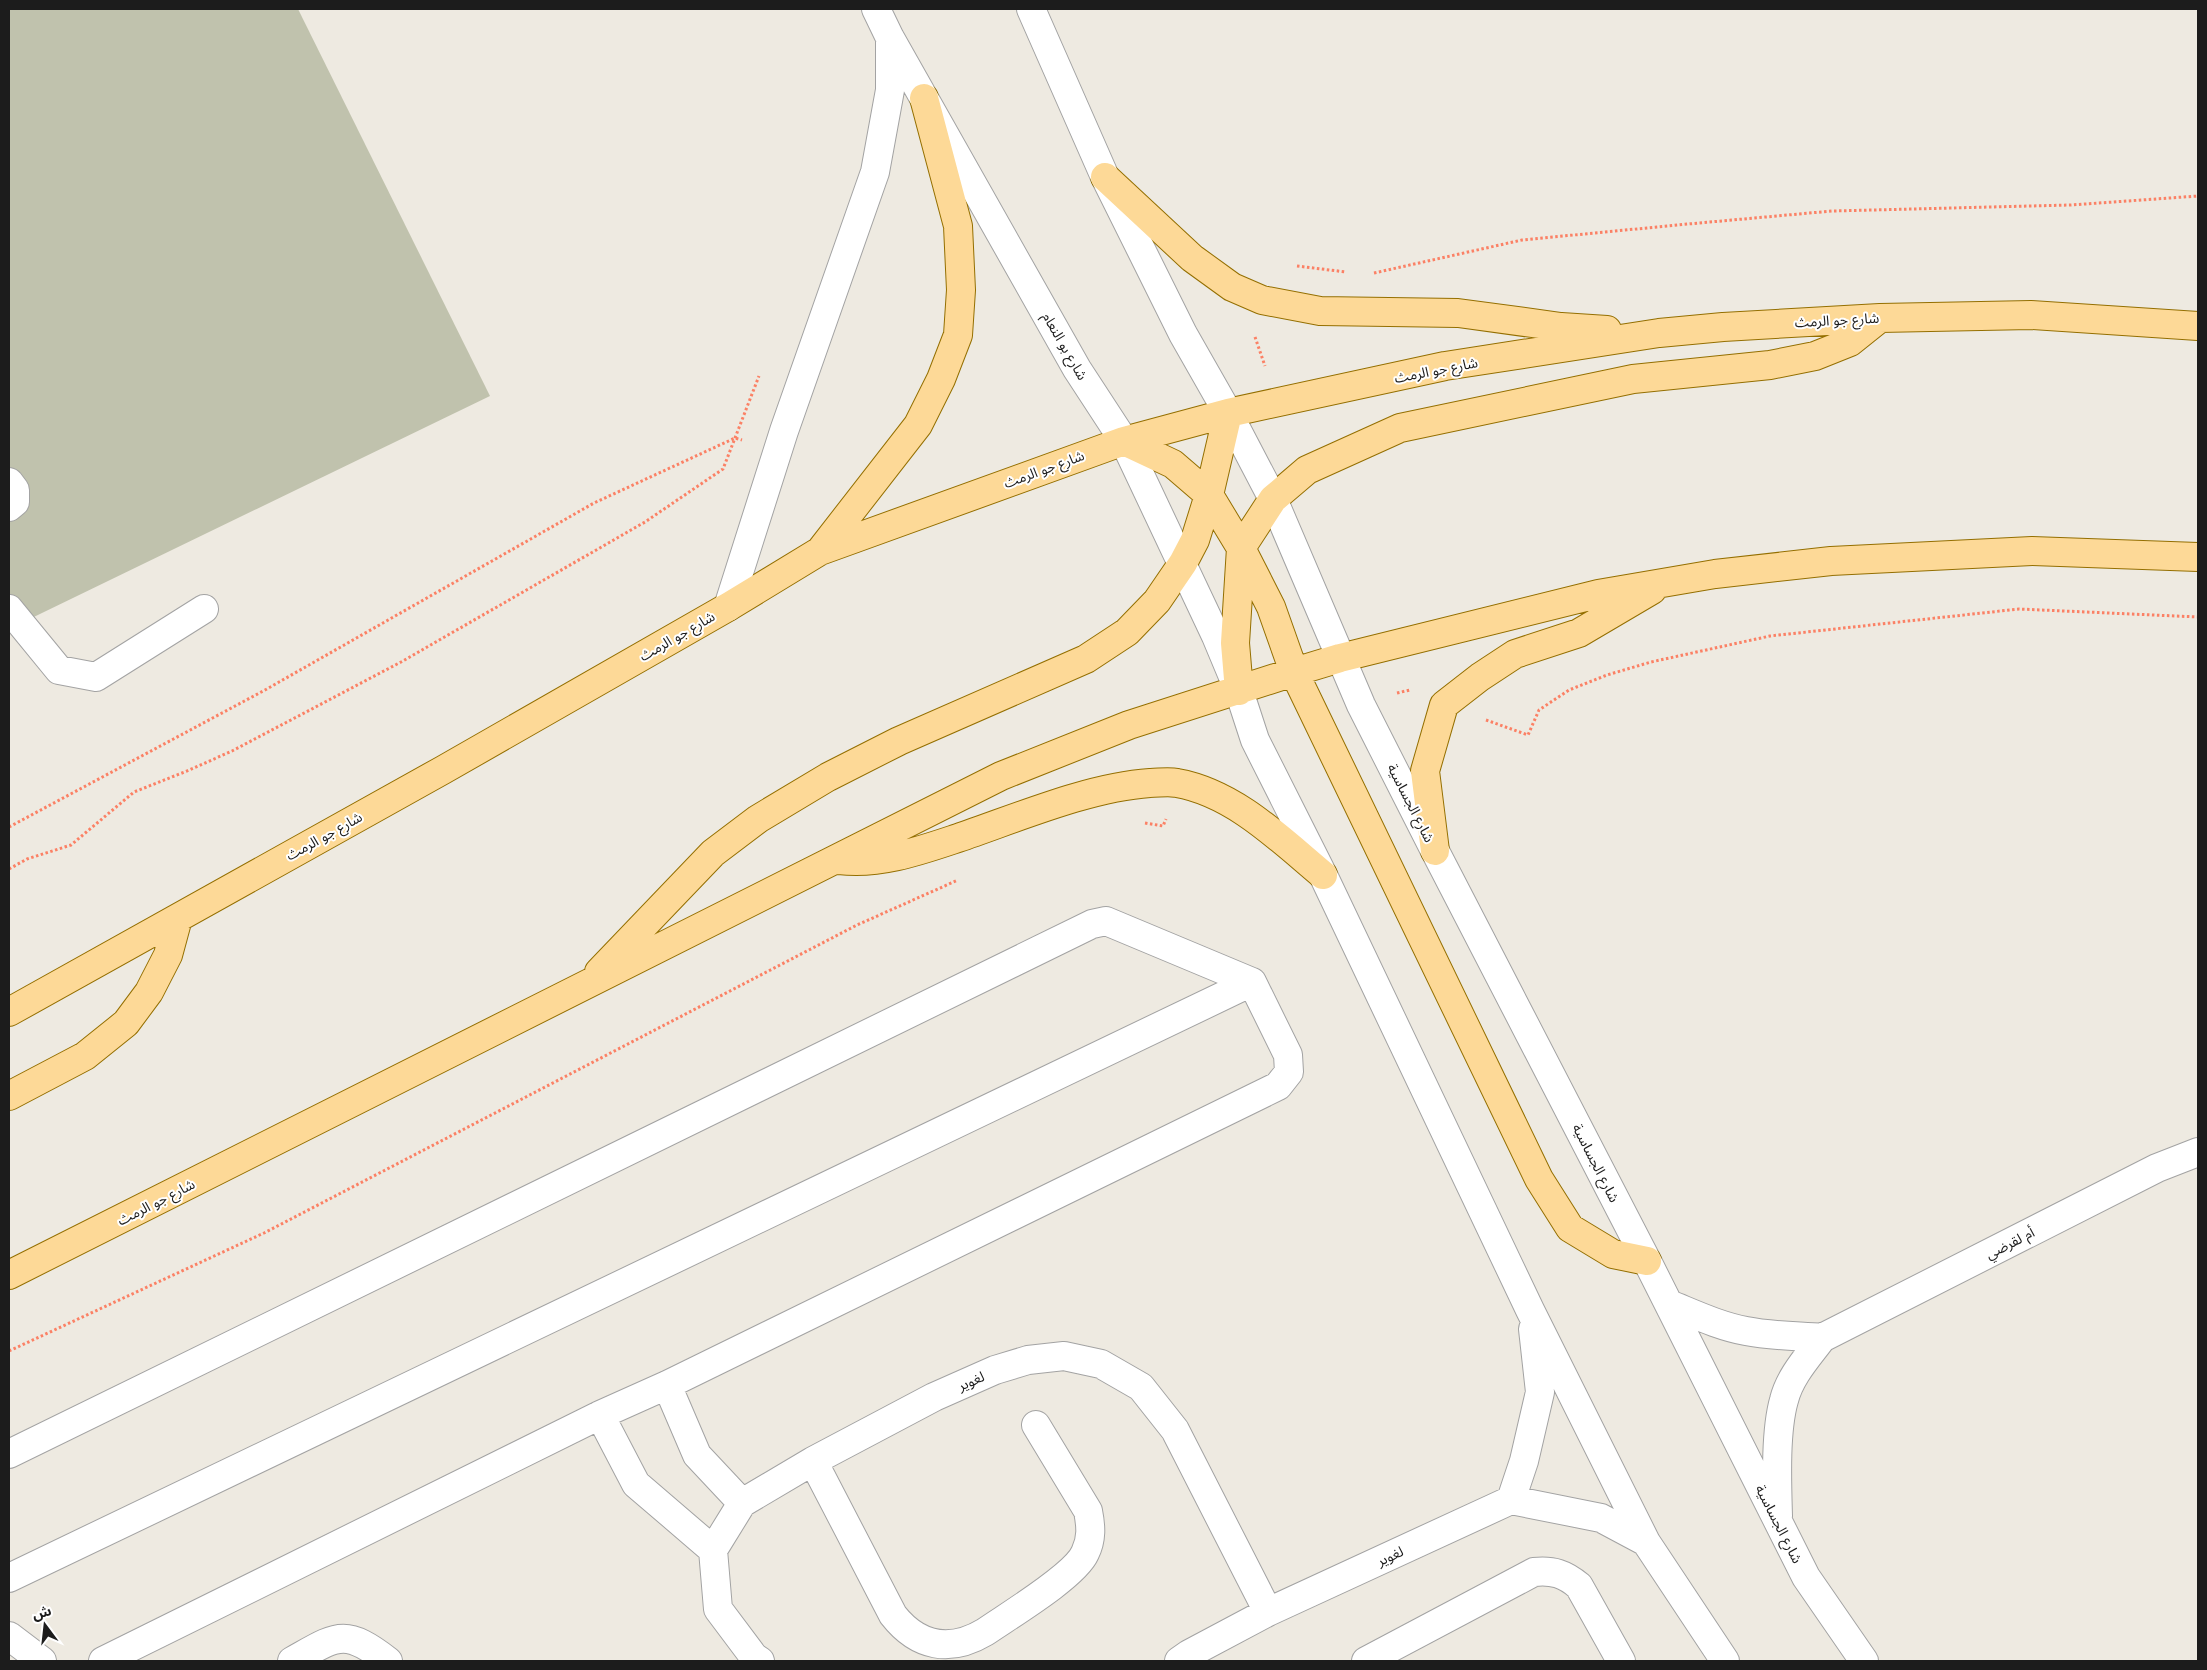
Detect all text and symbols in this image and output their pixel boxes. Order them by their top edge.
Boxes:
street label: شارع بو النعام [1037,309,1091,384]
street label: شارع جو الرمث [1794,310,1880,333]
street label: شارع جو الرمث [1393,354,1480,389]
street label: شارع جو الرمث [1002,447,1087,494]
street label: شارع جو الرمث [636,608,719,667]
street label: شارع الجساسية [1382,761,1438,846]
street label: شارع جو الرمث [283,809,366,866]
street label: شارع الجساسية [1567,1121,1623,1206]
street label: شارع جو الرمث [115,1176,199,1231]
street label: أم لقرضي [1983,1223,2039,1265]
street label: لغوير [954,1368,987,1395]
street label: شارع الجساسية [1750,1482,1806,1567]
street label: لغوير [1373,1543,1406,1570]
north arrow [20,1600,70,1650]
text: ش [30,1602,53,1623]

